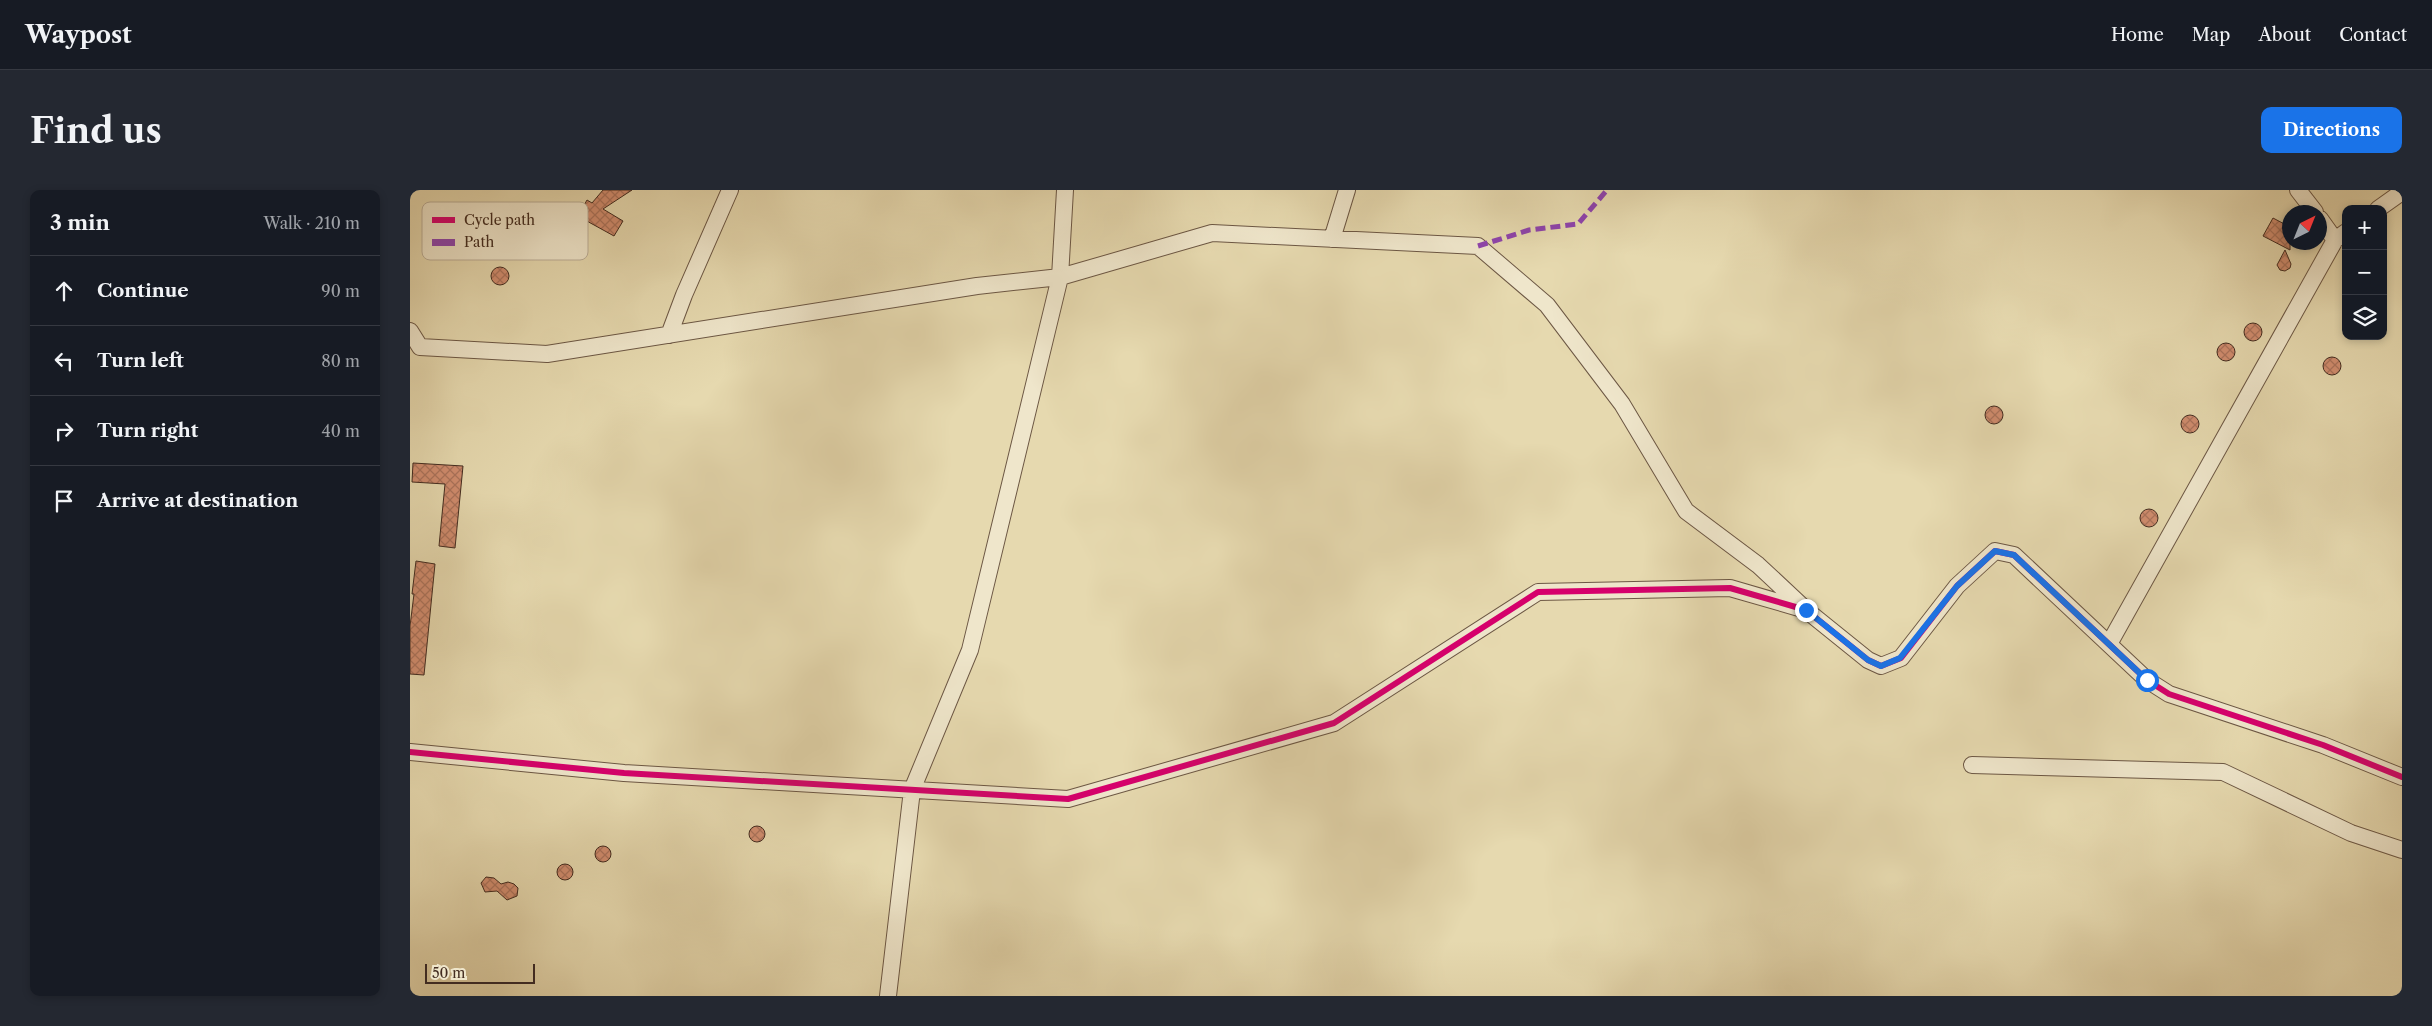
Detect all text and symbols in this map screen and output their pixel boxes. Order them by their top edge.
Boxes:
text: Waypost [25,20,132,49]
text: Home [2111,24,2164,46]
text: Map [2192,24,2230,46]
text: About [2258,24,2311,46]
text: Contact [2339,24,2407,46]
button: Directions [2261,107,2402,153]
text: Find us [30,109,162,152]
legend [422,202,588,260]
north arrow [2282,205,2327,250]
map controls [2342,205,2387,340]
button: + [2342,205,2387,250]
text: 3 min [50,210,110,235]
text: Cycle path [464,211,535,229]
text: Walk · 210 m [264,213,360,233]
text: Path [464,233,494,251]
button: − [2342,250,2387,295]
icon: ahead [50,277,78,305]
text: Continue [97,279,189,302]
text: 90 m [321,281,360,301]
button: layers [2342,295,2387,340]
icon: left [50,347,78,375]
text: Turn left [97,349,184,372]
text: 80 m [321,351,360,371]
icon: right [50,417,78,445]
text: Turn right [97,419,198,442]
text: 40 m [321,421,360,441]
icon: arrive [50,487,78,515]
text: Arrive at destination [97,489,298,512]
route end [1795,599,1818,622]
route start [2136,669,2159,692]
scale bar [425,961,535,984]
text: 50 m [432,964,465,982]

